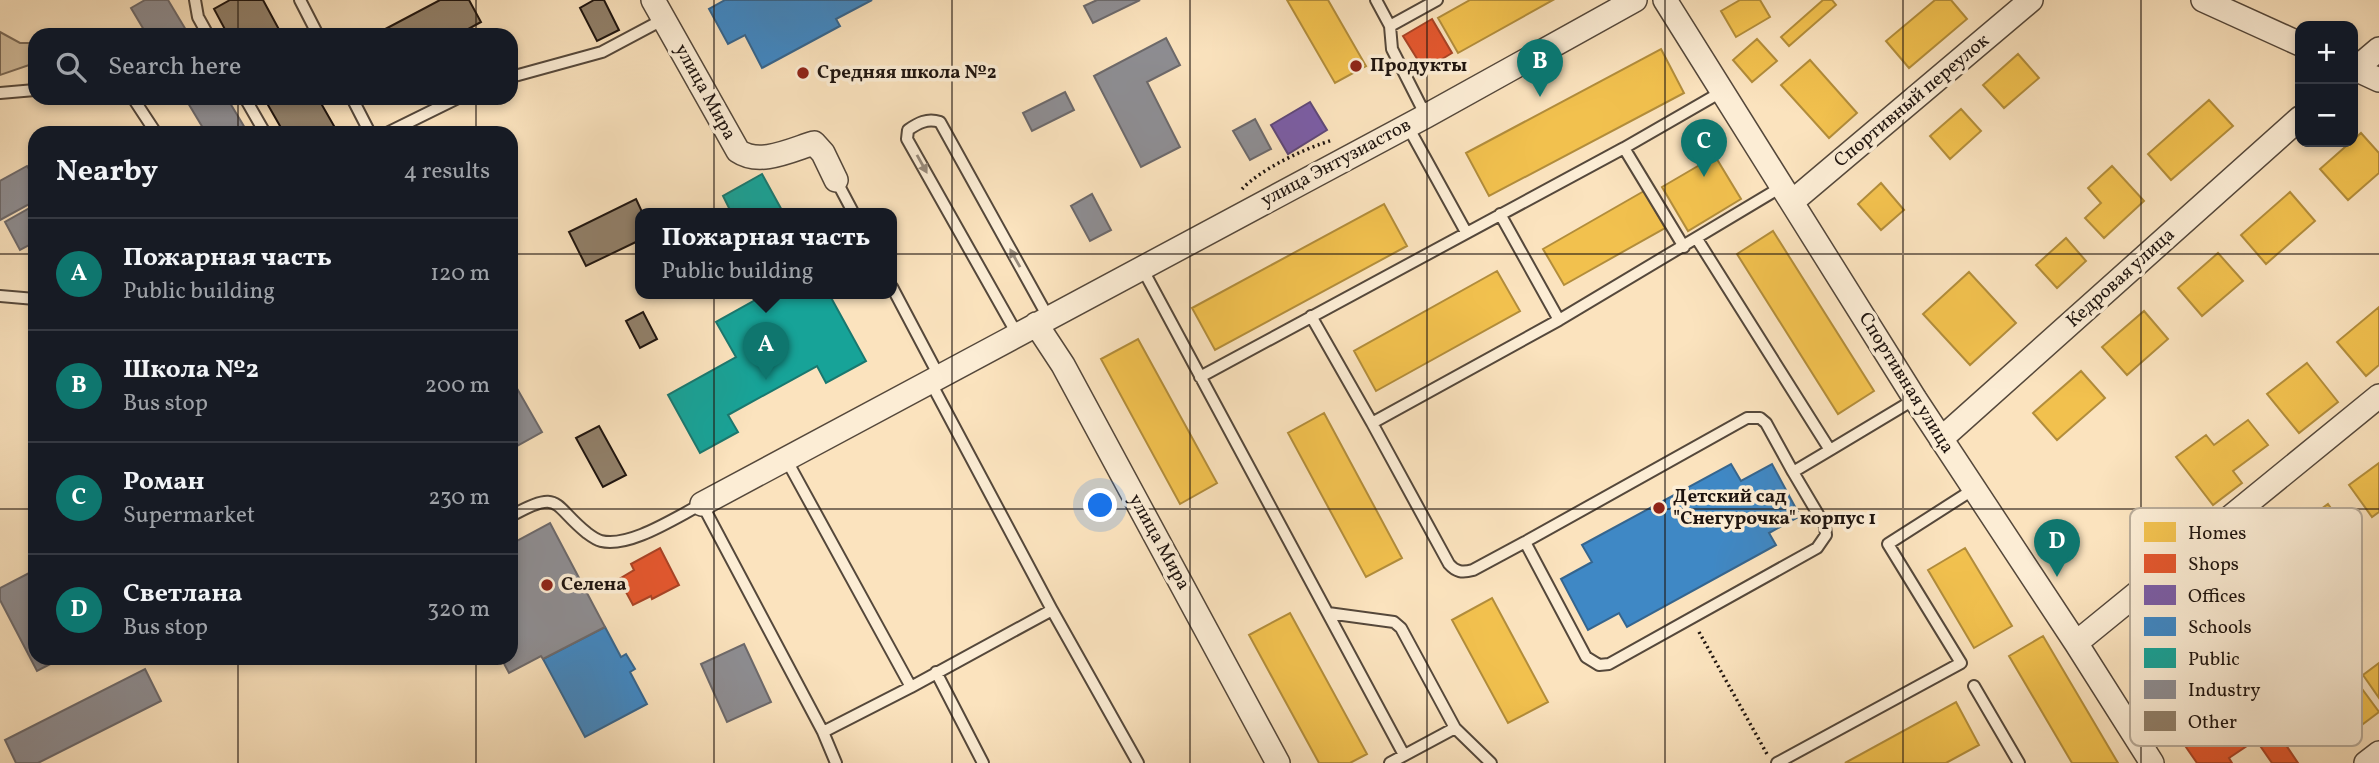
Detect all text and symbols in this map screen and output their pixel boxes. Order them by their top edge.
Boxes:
map controls [2295,21,2358,147]
button: + [2295,21,2358,84]
search box [28,28,518,105]
street label: Спортивный переулок [1829,28,1995,174]
street label: улица Мира [668,39,742,145]
pin: B [1517,39,1563,97]
icon: search [52,48,90,86]
text: Search here [108,49,241,85]
place label: Продукты [1370,53,1467,79]
marker: Продукты [1348,58,1364,74]
place label: Средняя школа №2 [817,60,997,86]
marker: Средняя школа №2 [795,65,811,81]
button: − [2295,84,2358,147]
street label: улица Энтузиастов [1256,112,1416,214]
pin: C [1681,119,1727,177]
text: Nearby [56,151,158,193]
one-way arrow [915,155,928,174]
text: 4 results [404,156,490,188]
popup [635,208,897,299]
text: Пожарная часть [661,220,871,256]
street label: Кедровая улица [2061,222,2181,334]
text: Пожарная часть [123,240,332,276]
one-way arrow [1009,247,1021,267]
text: Public building [661,256,814,288]
text: A [71,258,87,290]
text: 120 m [430,258,490,290]
text: Public building [123,276,275,308]
street label: Спортивная улица [1852,307,1960,459]
pin: A [743,322,789,380]
text: Школа №2 [123,352,259,388]
text: B [71,370,87,402]
text: 200 m [425,370,490,402]
text: Bus stop [123,388,208,420]
text: Роман [123,464,204,500]
text: C [72,482,86,514]
text: 230 m [428,482,490,514]
place label: Детский сад "Снегурочка" корпус 1 [1673,484,1876,532]
your location [1083,488,1117,522]
street label: улица Мира [1122,489,1196,595]
text: Supermarket [123,500,255,532]
marker: Детский сад "Снегурочка" корпус 1 [1651,500,1667,516]
legend [2130,508,2362,746]
pin: D [2034,519,2080,577]
text: Homes [2188,521,2246,547]
text: Shops [2188,552,2239,578]
place label: Селена [561,572,627,598]
text: Светлана [123,576,243,612]
marker: Селена [539,577,555,593]
text: Offices [2188,584,2246,610]
text: D [71,594,87,626]
text: 320 m [427,594,490,626]
text: Bus stop [123,612,208,644]
text: Schools [2188,615,2252,641]
text: Public [2188,647,2240,673]
text: Industry [2188,678,2261,704]
text: Other [2188,710,2237,736]

